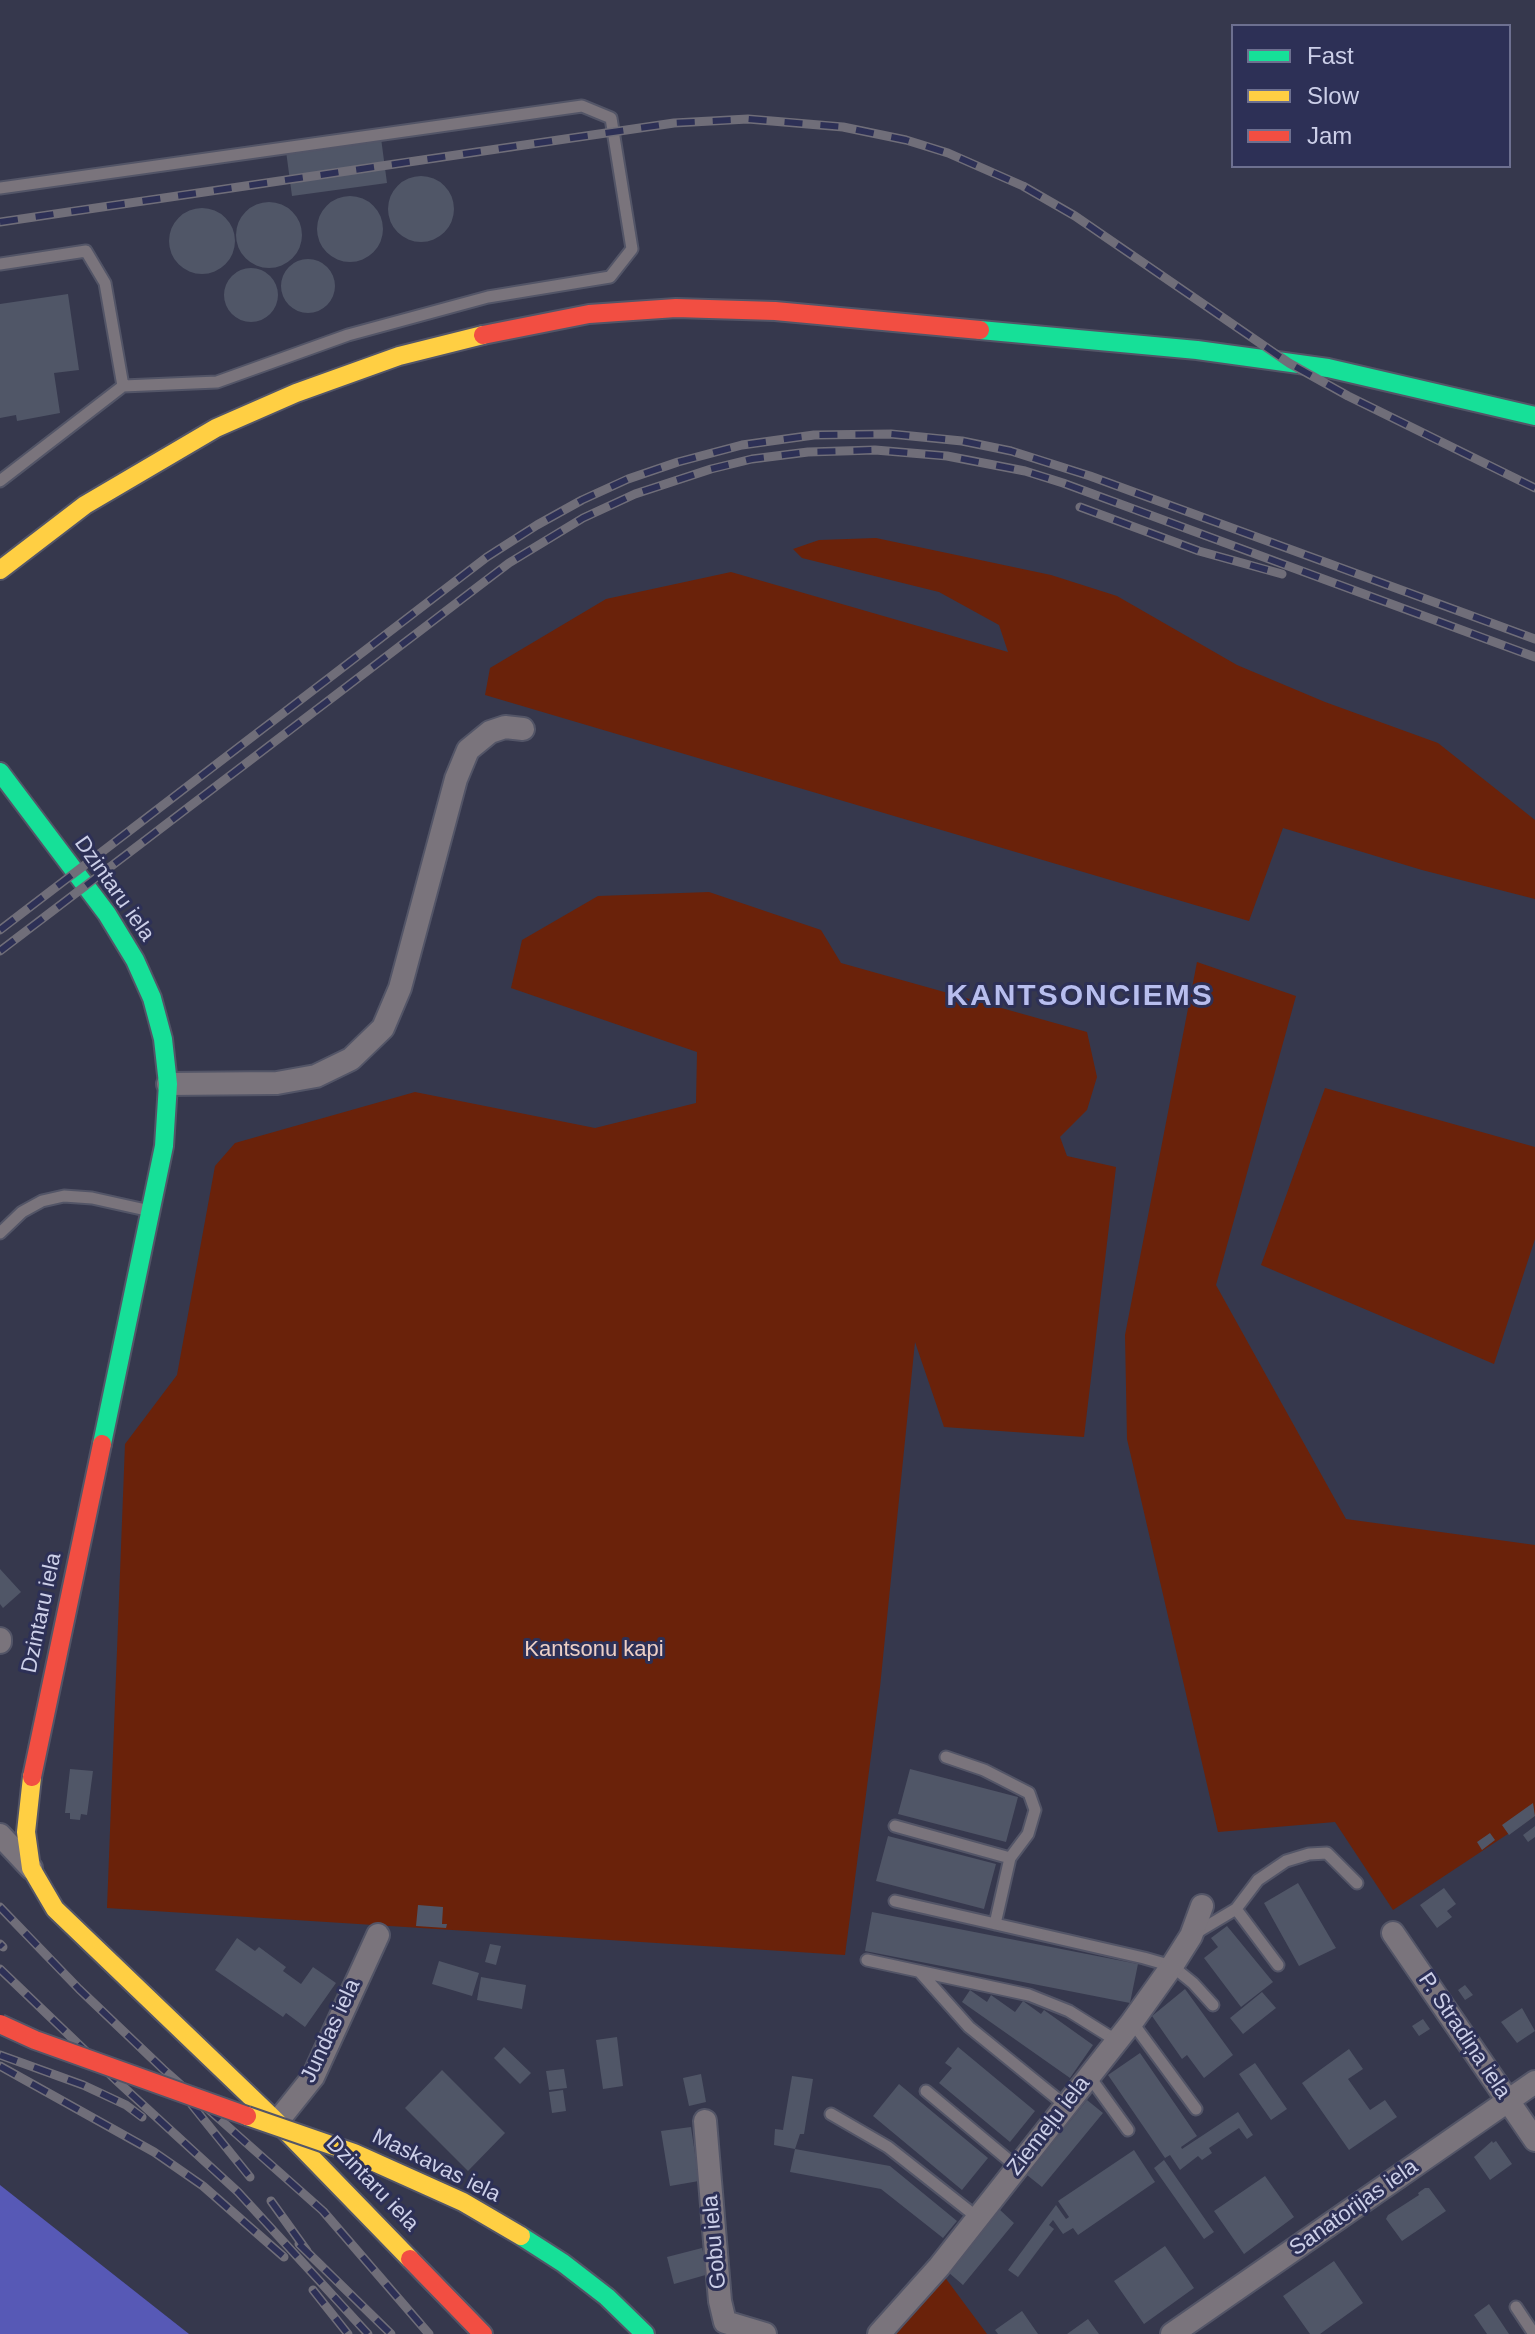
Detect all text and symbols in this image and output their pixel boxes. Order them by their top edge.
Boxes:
legend [1231,24,1511,168]
text: Fast [1307,42,1354,69]
text: Slow [1307,82,1359,109]
text: Jam [1307,122,1352,149]
street label: Dzintaru iela [68,831,160,947]
district label: KANTSONCIEMS [946,979,1214,1015]
street label: Dzintaru iela [16,1550,68,1676]
park label: Kantsonu kapi [524,1637,664,1663]
street label: P. Stradiņa iela [1412,1968,1516,2104]
street label: Jundas iela [296,1975,366,2087]
street label: Ziemeļu iela [1002,2071,1096,2181]
street label: Maskavas iela [368,2124,504,2208]
street label: Dzintaru iela [320,2131,424,2237]
street label: Sanatorijas iela [1285,2154,1423,2262]
street label: Gobu iela [698,2194,732,2290]

